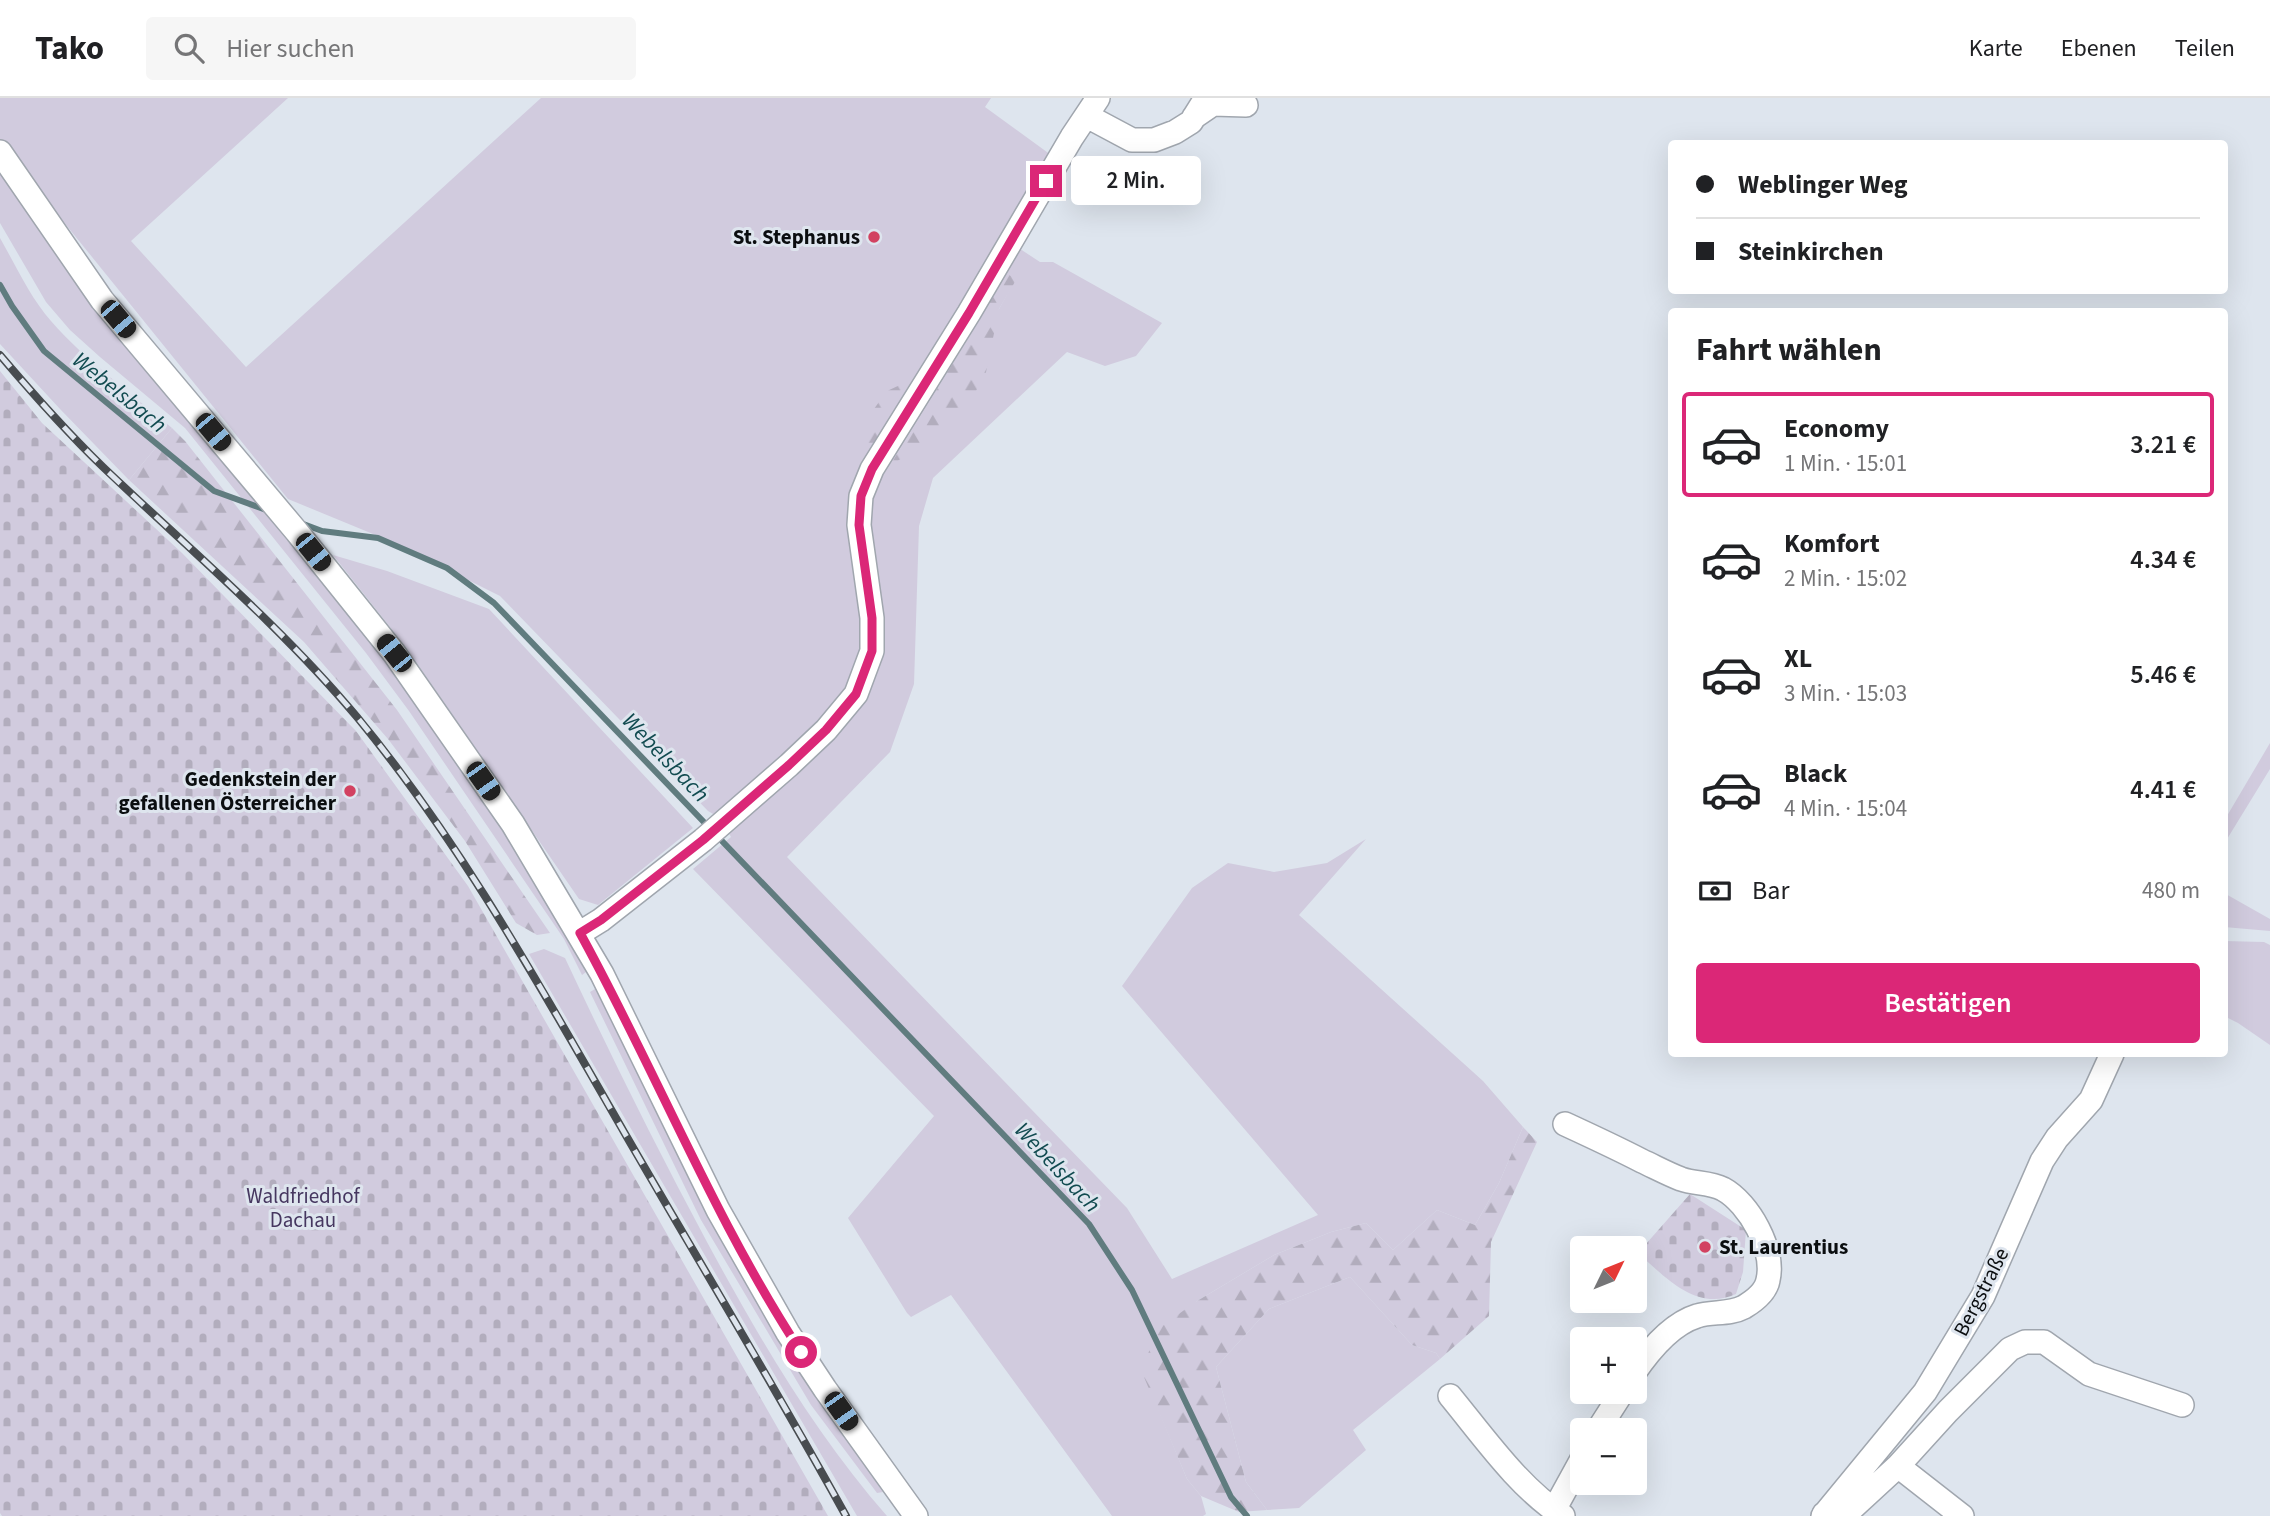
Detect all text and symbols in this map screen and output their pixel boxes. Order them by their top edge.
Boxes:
search box [146,17,636,80]
text: Tako [35,25,104,72]
icon: search [170,29,208,67]
text: Hier suchen [226,30,355,67]
text: Karte [1969,31,2023,66]
text: Ebenen [2061,31,2137,66]
text: Teilen [2175,31,2235,66]
callout: 2 Min. [1070,156,1200,206]
text: 2 Min. [1107,164,1165,197]
route end [1030,165,1062,197]
text: Weblinger Weg [1738,166,1908,203]
place label: St. Stephanus [733,222,860,252]
marker: St. Stephanus [866,229,882,245]
text: Steinkirchen [1738,233,1884,270]
car [97,296,140,342]
text: Fahrt wählen [1696,327,1882,373]
water label: Webelsbach [65,344,174,441]
car [192,409,235,455]
text: Economy [1784,410,1889,447]
icon: car [1700,413,1763,476]
text: 3.21 € [2130,426,2196,463]
text: 1 Min. · 15:01 [1784,447,1907,480]
text: Komfort [1784,525,1880,562]
icon: car [1700,528,1763,591]
car [292,529,335,575]
text: 4.34 € [2130,541,2196,578]
text: 2 Min. · 15:02 [1784,562,1907,595]
car [373,630,416,676]
text: XL [1784,640,1812,677]
icon: car [1700,643,1763,706]
text: 5.46 € [2130,656,2196,693]
text: 3 Min. · 15:03 [1784,677,1907,710]
water label: Webelsbach [614,705,717,810]
text: Black [1784,755,1847,792]
car [463,758,504,804]
icon: car [1700,758,1763,821]
place label: Gedenkstein der gefallenen Österreicher [119,764,337,818]
text: 4.41 € [2130,771,2196,808]
marker: Gedenkstein der gefallenen Österreicher [342,783,358,799]
text: 4 Min. · 15:04 [1784,792,1907,825]
icon: cash [1696,872,1734,910]
text: Bar [1752,872,1789,909]
text: 480 m [2142,874,2200,907]
button: Bestätigen [1696,963,2200,1043]
water label: Webelsbach [1007,1115,1108,1220]
park label: Waldfriedhof Dachau [246,1181,361,1235]
place label: St. Laurentius [1719,1232,1848,1262]
north arrow [1570,1236,1647,1312]
map controls [1570,1236,1647,1495]
marker: St. Laurentius [1697,1239,1713,1255]
street label: Bergstraße [1946,1243,2016,1341]
button: + [1570,1327,1647,1404]
route start [785,1336,817,1368]
car [821,1388,862,1434]
button: − [1570,1418,1647,1495]

